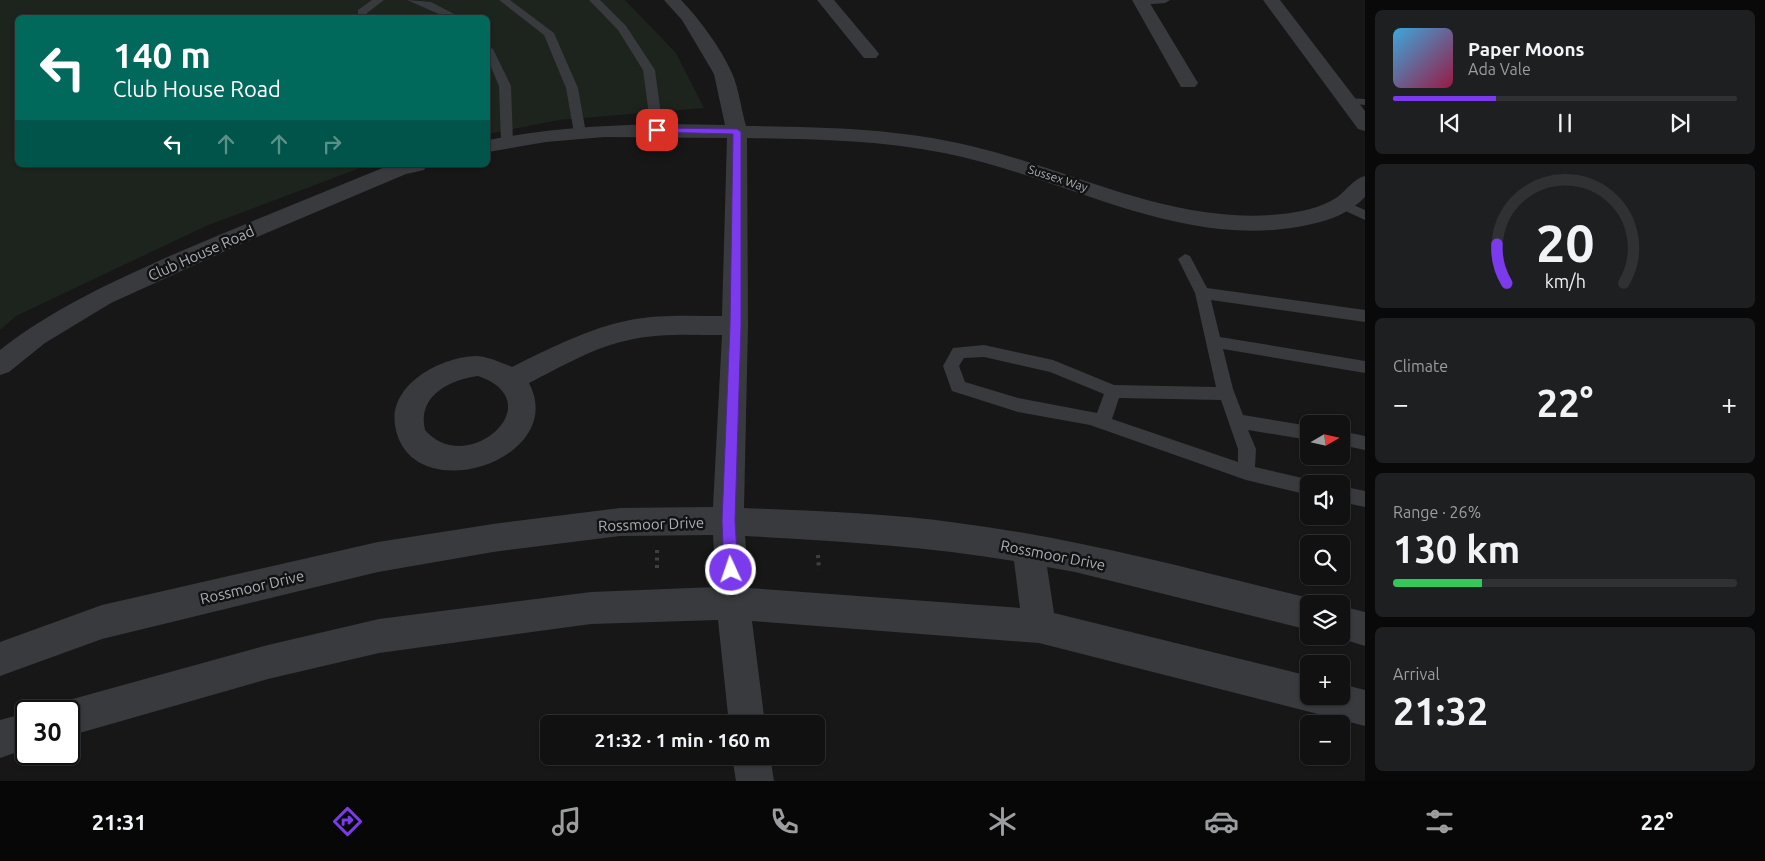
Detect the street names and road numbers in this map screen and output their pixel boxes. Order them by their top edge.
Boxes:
street label: Sussex Way [1027,162,1090,194]
street label: Club House Road [145,222,257,284]
street label: Rossmoor Drive [598,514,704,534]
street label: Rossmoor Drive [999,537,1107,573]
street label: Rossmoor Drive [198,567,306,607]

